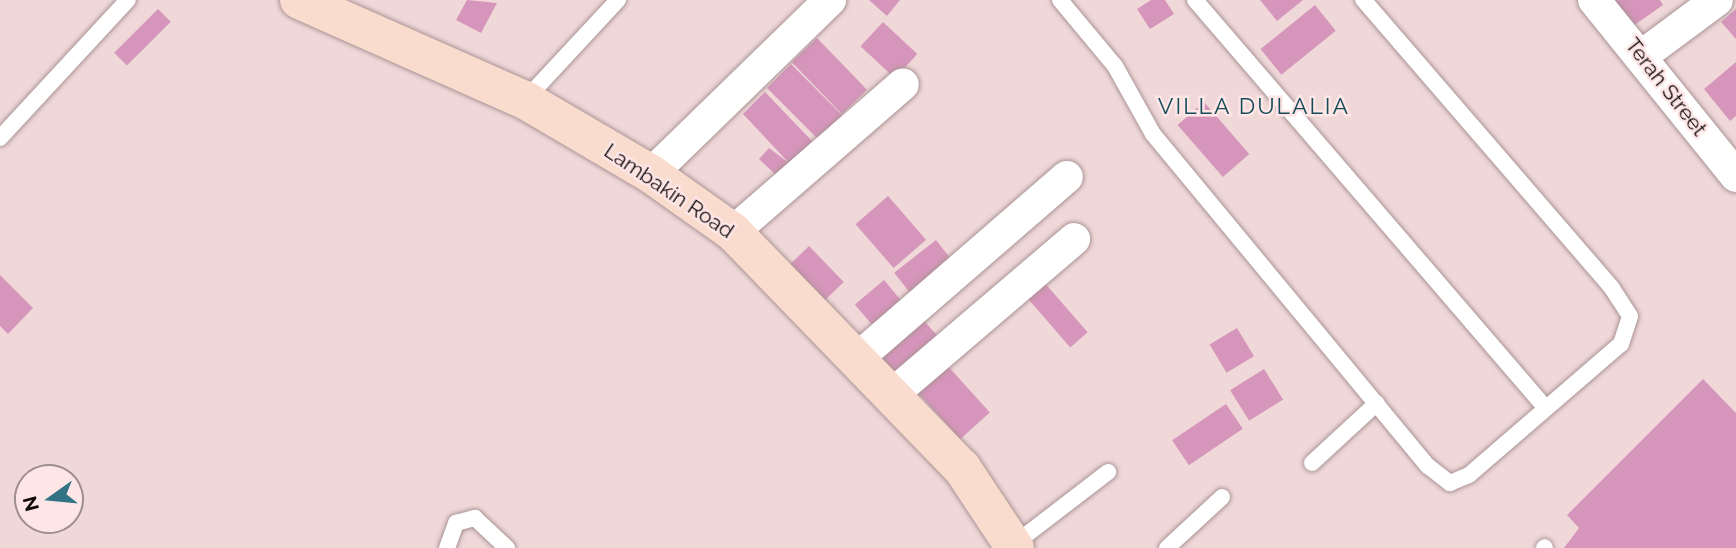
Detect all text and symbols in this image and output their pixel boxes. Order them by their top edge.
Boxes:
street label: Terah Street [1620,33,1712,141]
district label: VILLA DULALIA [1159,92,1349,120]
street label: Lambakin Road [599,138,739,244]
north arrow [14,464,84,534]
text: N [18,494,43,514]

